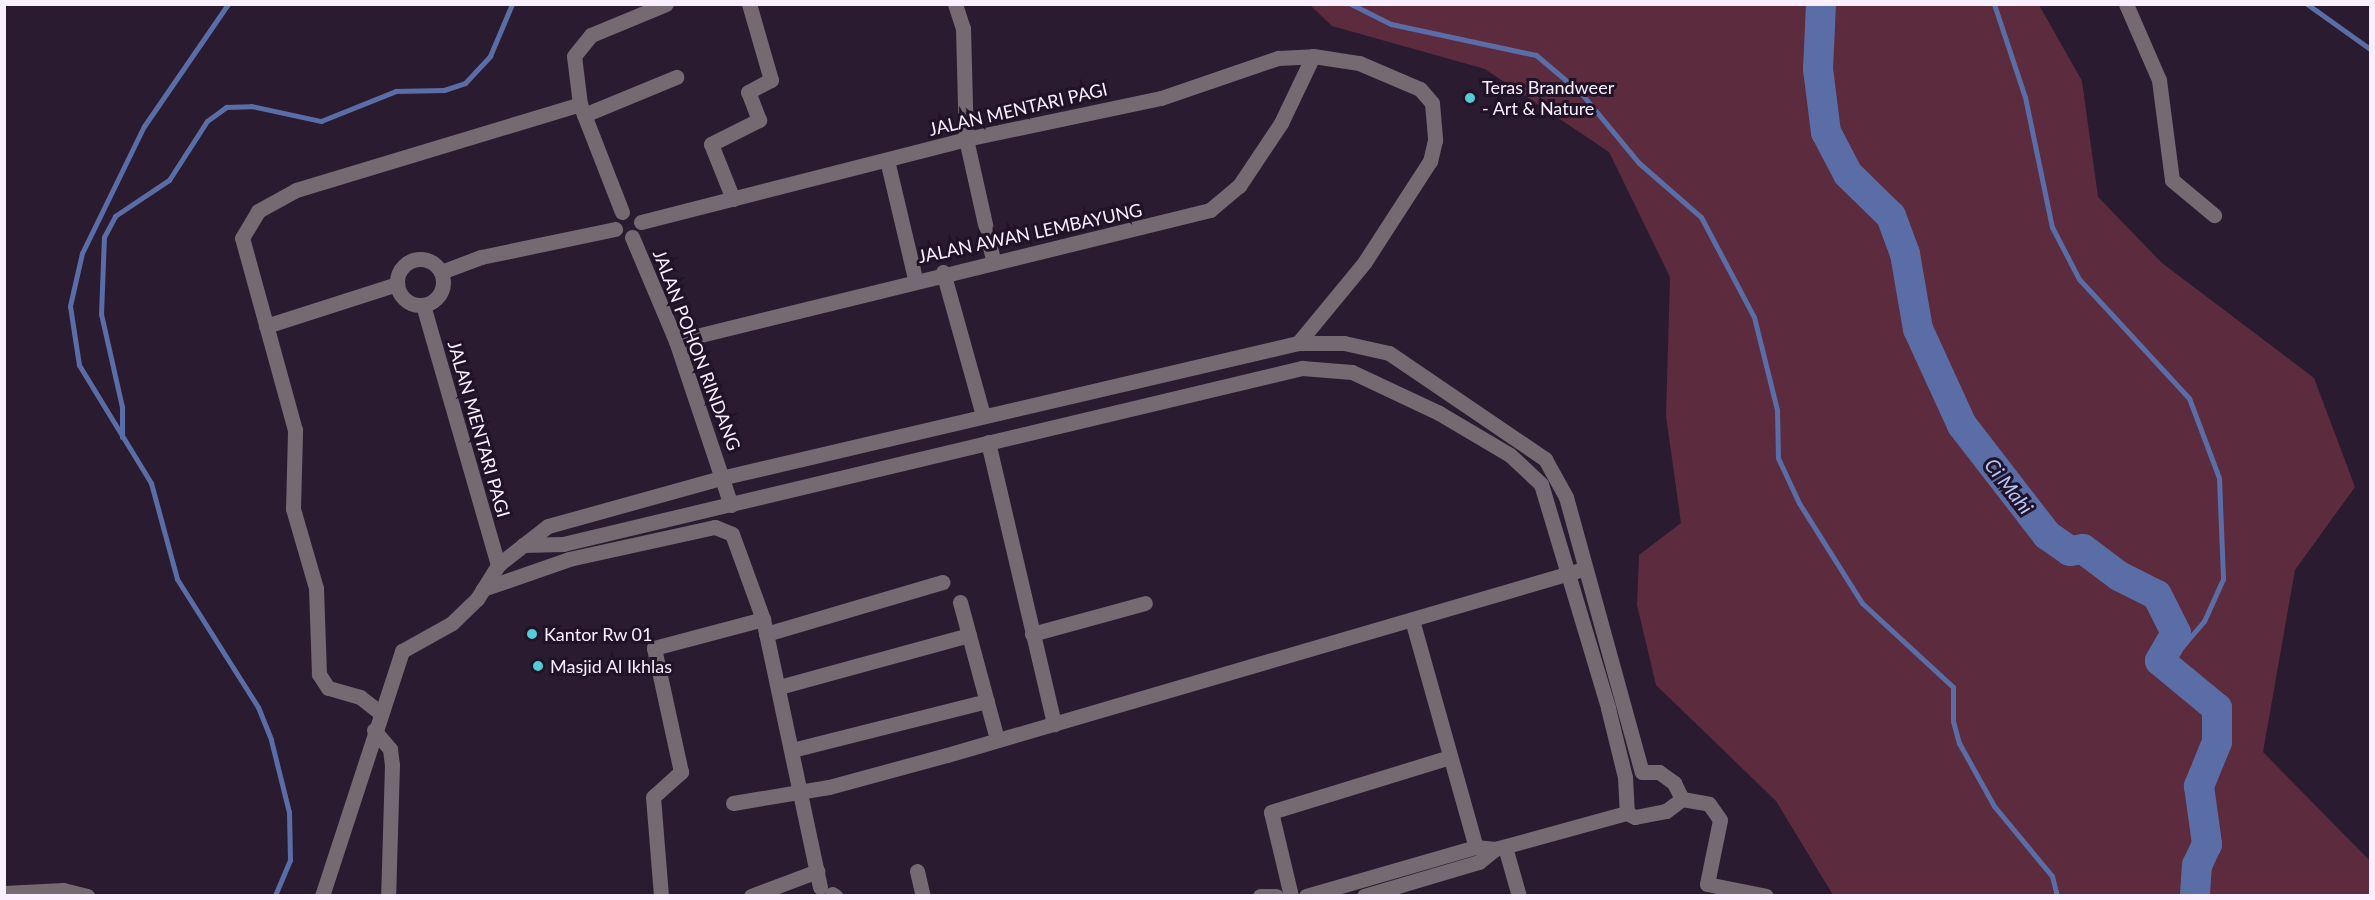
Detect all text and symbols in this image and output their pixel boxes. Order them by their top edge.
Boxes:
place label: Teras Brandweer - Art & Nature [1482,77,1614,119]
street label: JALAN MENTARI PAGI [927,78,1109,140]
marker: Teras Brandweer - Art & Nature [1463,91,1477,105]
street label: JALAN AWAN LEMBAYUNG [916,199,1144,267]
street label: JALAN POHON RINDANG [649,246,745,454]
street label: JALAN MENTARI PAGI [443,338,515,520]
water label: Ci Mahi [1980,453,2038,519]
place label: Kantor Rw 01 [544,623,653,645]
marker: Kantor Rw 01 [525,627,539,641]
place label: Masjid Al Ikhlas [550,655,673,677]
marker: Masjid Al Ikhlas [531,659,545,673]

